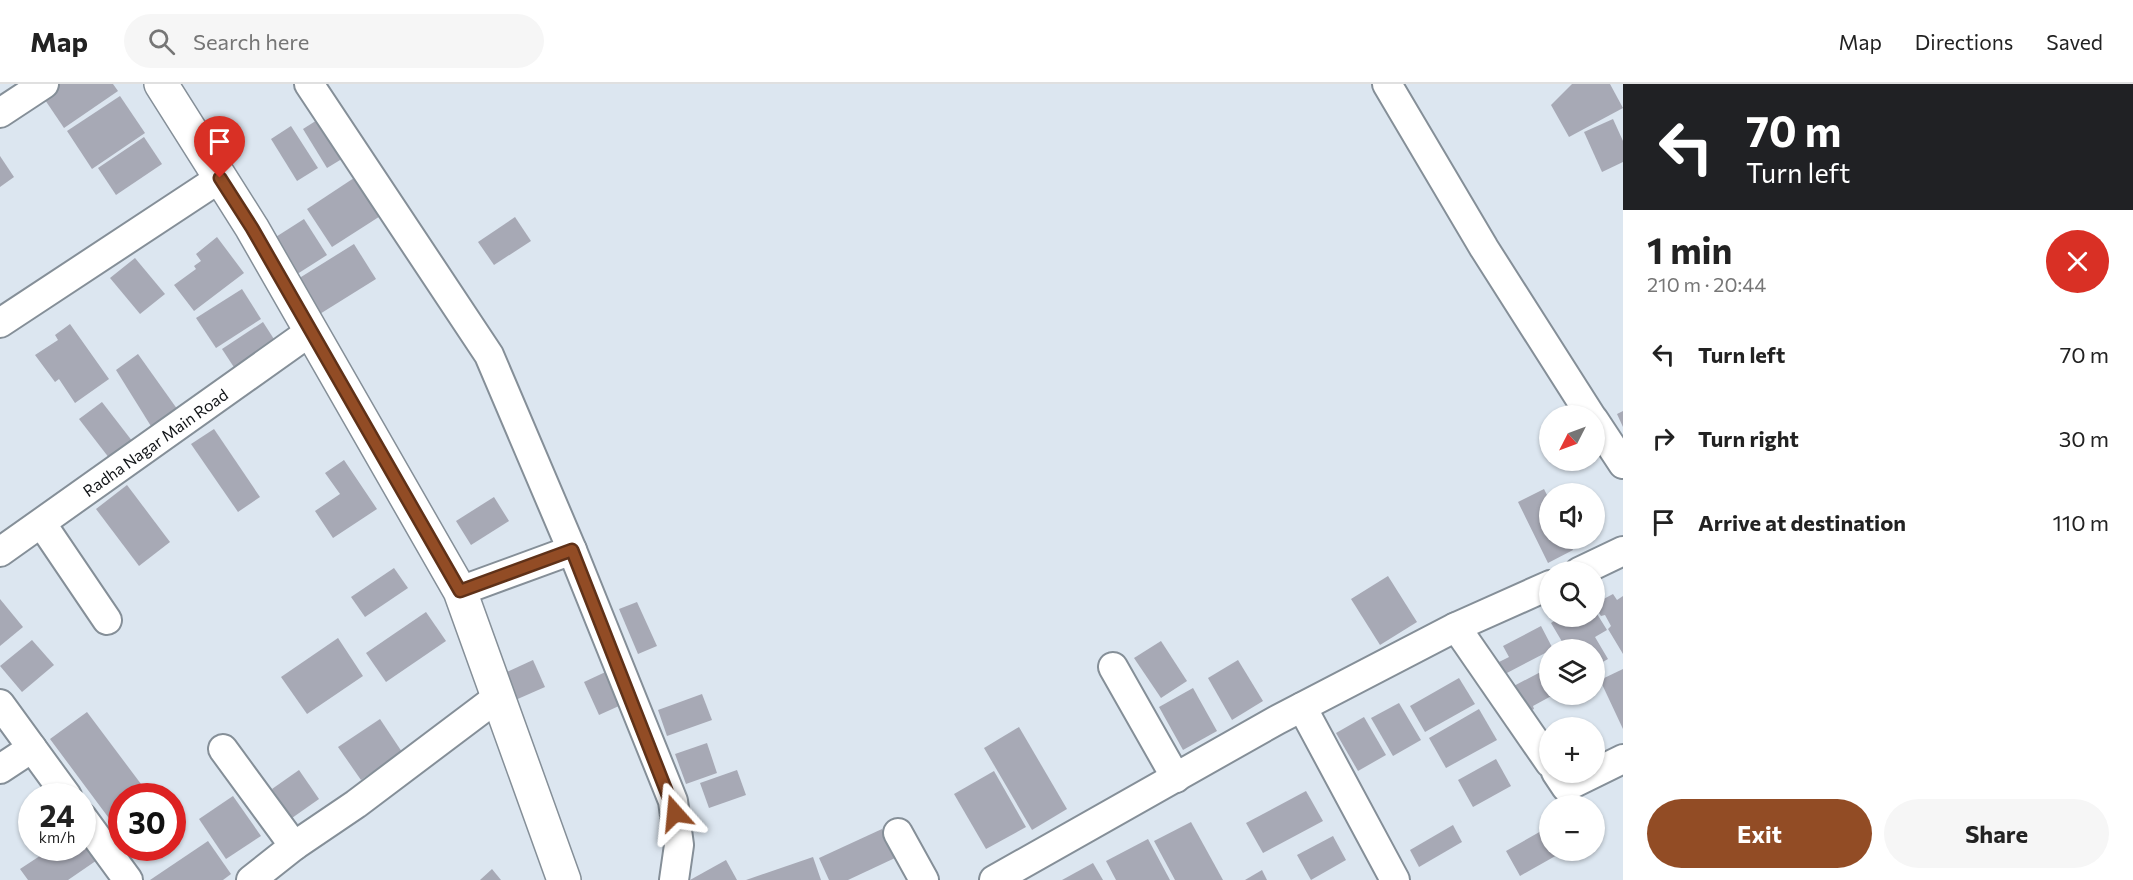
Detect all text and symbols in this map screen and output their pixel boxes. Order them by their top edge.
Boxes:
search box [124,14,544,68]
text: Map [30,24,88,58]
icon: search [145,25,178,58]
text: Search here [193,28,309,55]
text: Map [1839,29,1882,54]
text: Directions [1915,29,2013,54]
text: Saved [2046,29,2103,54]
text: 70 m [1746,104,1841,156]
icon: left [1647,108,1725,186]
pin [194,116,245,178]
icon: arrive [203,125,236,158]
text: Turn left [1746,156,1850,189]
text: 1 min [1647,227,1732,271]
button: close [2046,230,2109,293]
text: 210 m · 20:44 [1647,272,1766,296]
icon: left [1647,338,1680,371]
text: Turn left [1698,341,1785,368]
text: 70 m [2060,341,2109,368]
street label: Radha Nagar Main Road [79,384,231,500]
north arrow [1539,405,1605,471]
map controls [1539,405,1605,861]
icon: right [1647,422,1680,455]
text: Turn right [1698,425,1799,452]
text: 30 m [2059,425,2109,452]
button: sound [1539,483,1605,549]
icon: arrive [1647,506,1680,539]
text: Arrive at destination [1698,509,1906,536]
text: 110 m [2052,509,2109,536]
button: search [1539,561,1605,627]
button: layers [1539,639,1605,705]
button: + [1539,717,1605,783]
position arrow [643,781,707,845]
speed limit sign: 30 [108,783,186,861]
button: − [1539,795,1605,861]
text: 24 [39,796,75,833]
button: Exit [1647,799,1872,868]
button: Share [1884,799,2109,868]
text: km/h [39,828,75,846]

